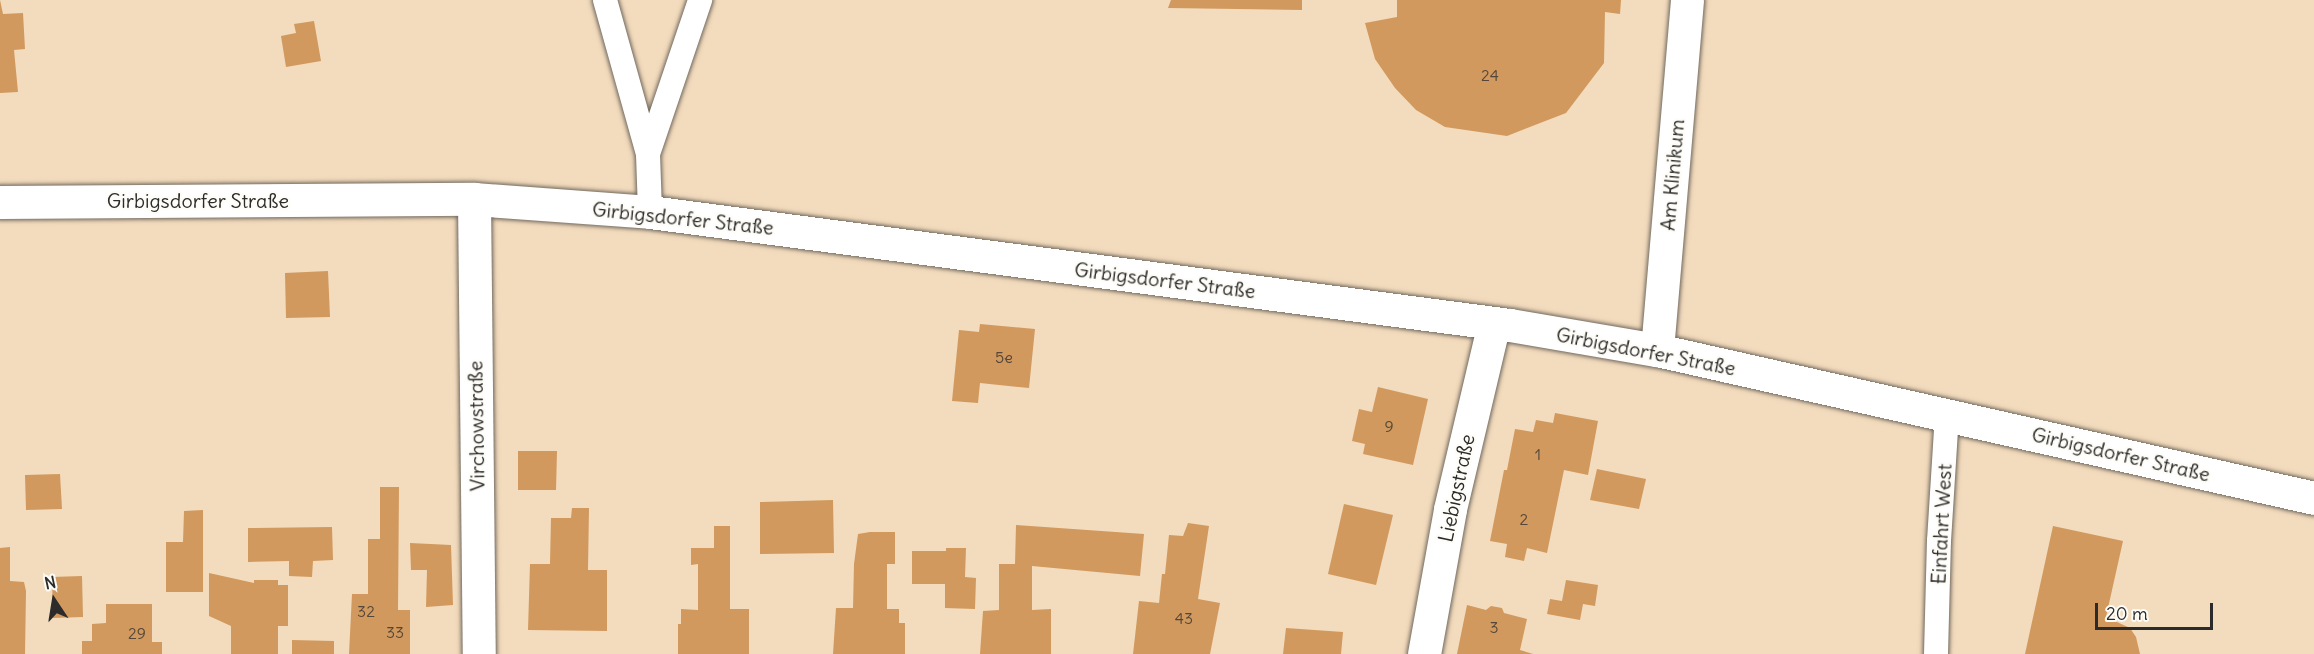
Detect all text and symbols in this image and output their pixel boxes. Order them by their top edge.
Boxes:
house number: 24 [1481,65,1499,85]
street label: Am Klinikum [1655,118,1689,232]
street label: Girbigsdorfer Straße [107,188,289,212]
street label: Girbigsdorfer Straße [591,197,775,239]
street label: Girbigsdorfer Straße [1073,257,1257,303]
street label: Girbigsdorfer Straße [1554,322,1738,380]
house number: 5e [995,347,1013,367]
street label: Virchowstraße [463,361,489,491]
house number: 9 [1384,416,1394,436]
street label: Girbigsdorfer Straße [2029,422,2213,486]
street label: Liebigstraße [1433,432,1479,544]
house number: 1 [1535,444,1541,464]
street label: Einfahrt West [1926,463,1956,585]
house number: 2 [1520,509,1528,529]
north arrow [24,570,84,630]
text: N [43,571,58,593]
scale bar [2098,591,2216,629]
house number: 32 [357,601,375,621]
text: 20 m [2106,602,2148,625]
house number: 43 [1175,608,1193,628]
house number: 3 [1489,617,1499,637]
house number: 33 [386,622,404,642]
house number: 29 [128,623,146,643]

